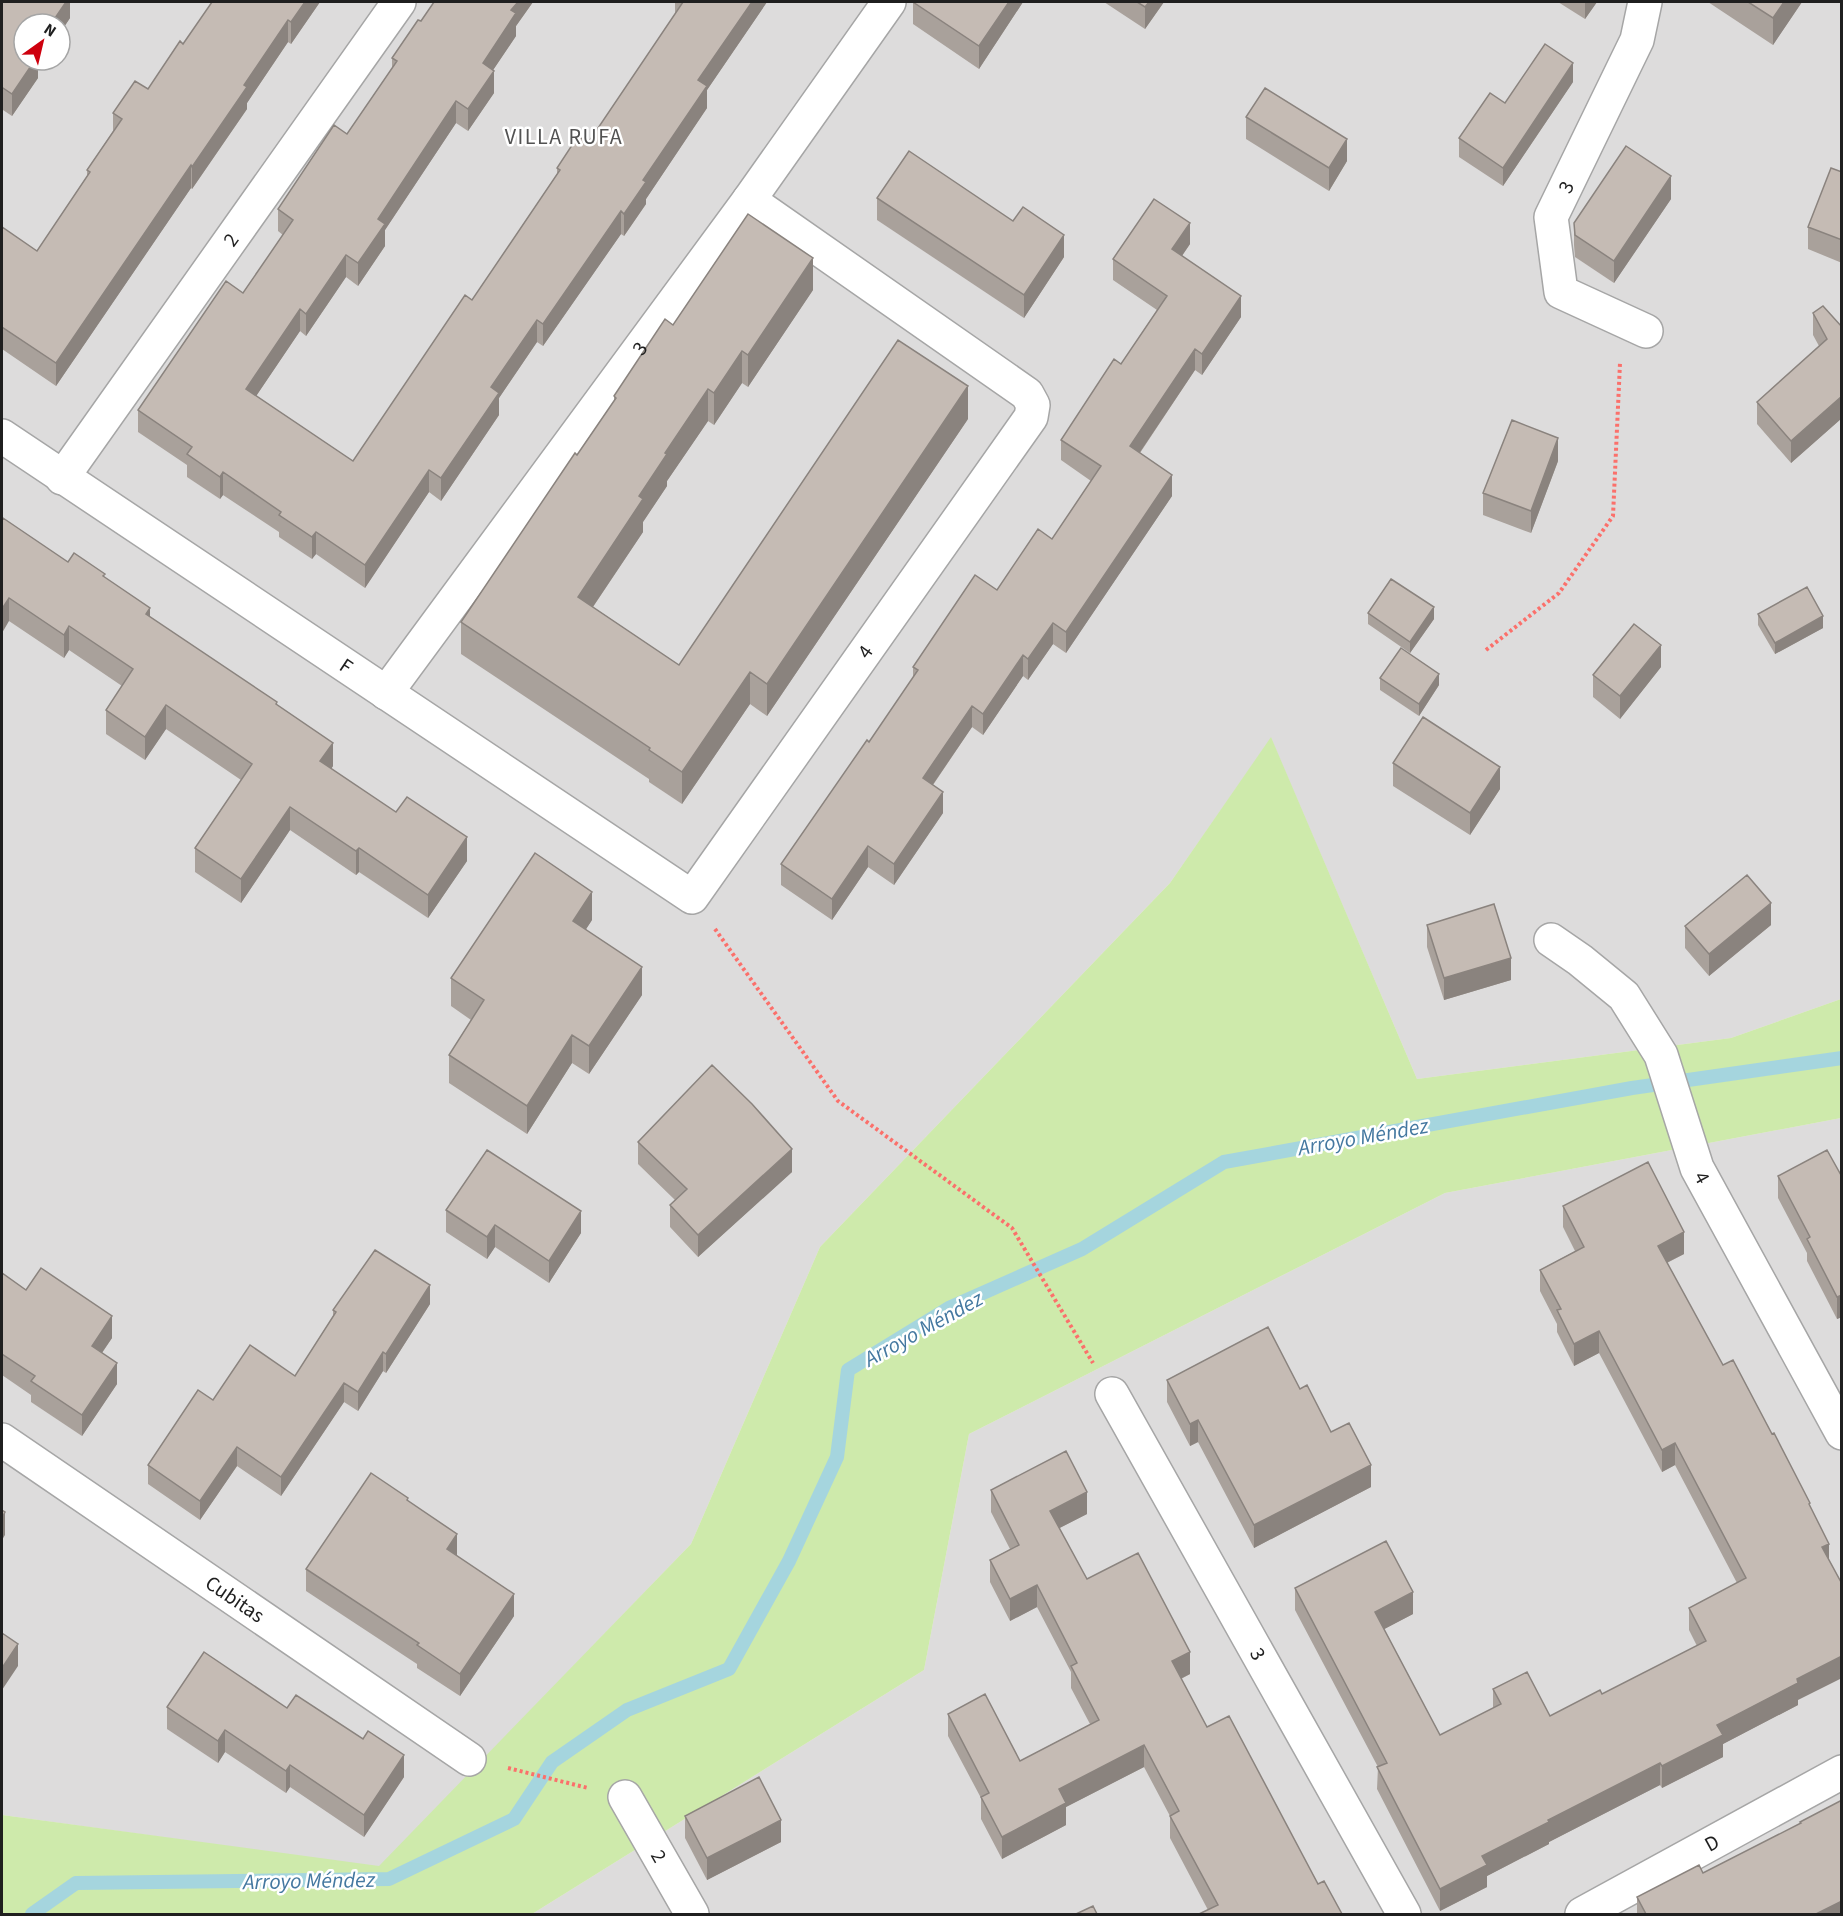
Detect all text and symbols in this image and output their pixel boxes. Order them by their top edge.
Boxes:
north arrow [12,12,72,72]
text: N [39,18,60,42]
district label: VILLA RUFA [505,121,623,153]
street label: 3 [1550,176,1582,198]
street label: 2 [215,227,246,253]
street label: 3 [625,335,655,361]
street label: 4 [850,639,880,665]
street label: F [334,651,359,681]
water label: Arroyo Méndez [1294,1110,1432,1165]
street label: 4 [1686,1166,1718,1189]
water label: Arroyo Méndez [856,1283,990,1376]
street label: Cubitas [199,1568,271,1630]
street label: 3 [1242,1642,1274,1666]
street label: D [1699,1827,1725,1859]
street label: 2 [643,1844,674,1868]
water label: Arroyo Méndez [241,1864,376,1898]

